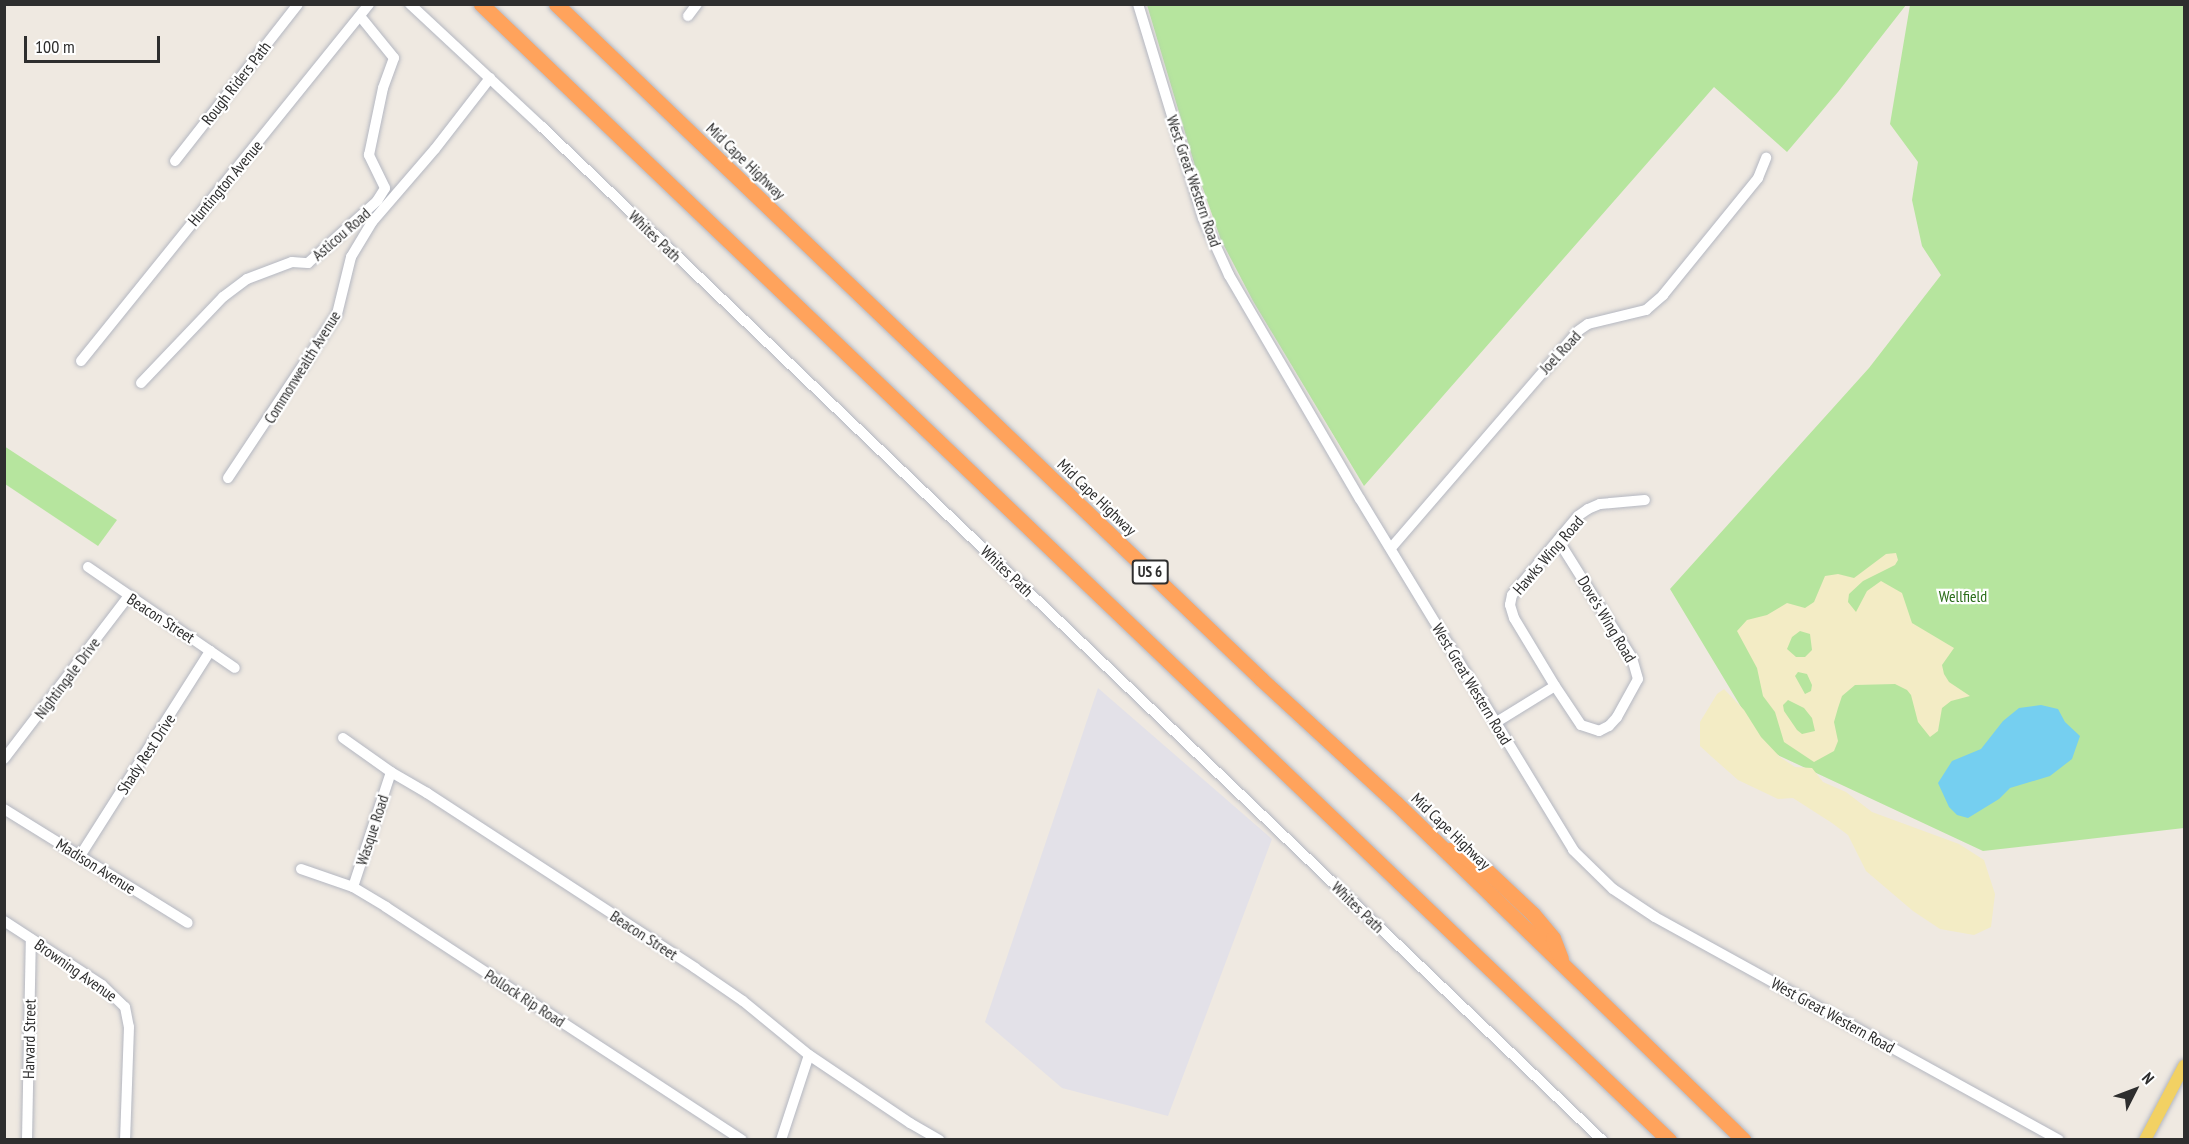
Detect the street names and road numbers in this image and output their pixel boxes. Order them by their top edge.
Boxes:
street label: Rough Riders Path [197,37,275,129]
street label: West Great Western Road [1162,113,1226,249]
street label: Mid Cape Highway [703,119,789,203]
street label: Huntington Avenue [183,136,267,230]
street label: Asticou Road [308,204,374,264]
street label: Whites Path [625,206,685,266]
street label: Commonwealth Avenue [259,307,345,427]
street label: Joel Road [1535,327,1585,377]
street label: Mid Cape Highway [1054,455,1140,539]
street label: Hawks Wing Road [1509,512,1587,598]
street label: Whites Path [977,541,1037,601]
road number: US 6 [1130,560,1170,584]
street label: Dove's Wing Road [1574,572,1640,666]
street label: Beacon Street [124,589,198,647]
street label: West Great Western Road [1428,620,1516,748]
street label: Nightingale Drive [30,633,104,723]
street label: Shady Rest Drive [113,710,179,798]
street label: Mid Cape Highway [1408,789,1494,873]
street label: Wasque Road [352,792,392,868]
street label: Madison Avenue [53,834,139,898]
street label: Whites Path [1328,877,1388,937]
street label: Beacon Street [607,906,681,964]
street label: Browning Avenue [31,934,121,1006]
street label: Pollock Rip Road [481,965,569,1031]
street label: West Great Western Road [1768,973,1898,1057]
street label: Harvard Street [19,999,39,1079]

